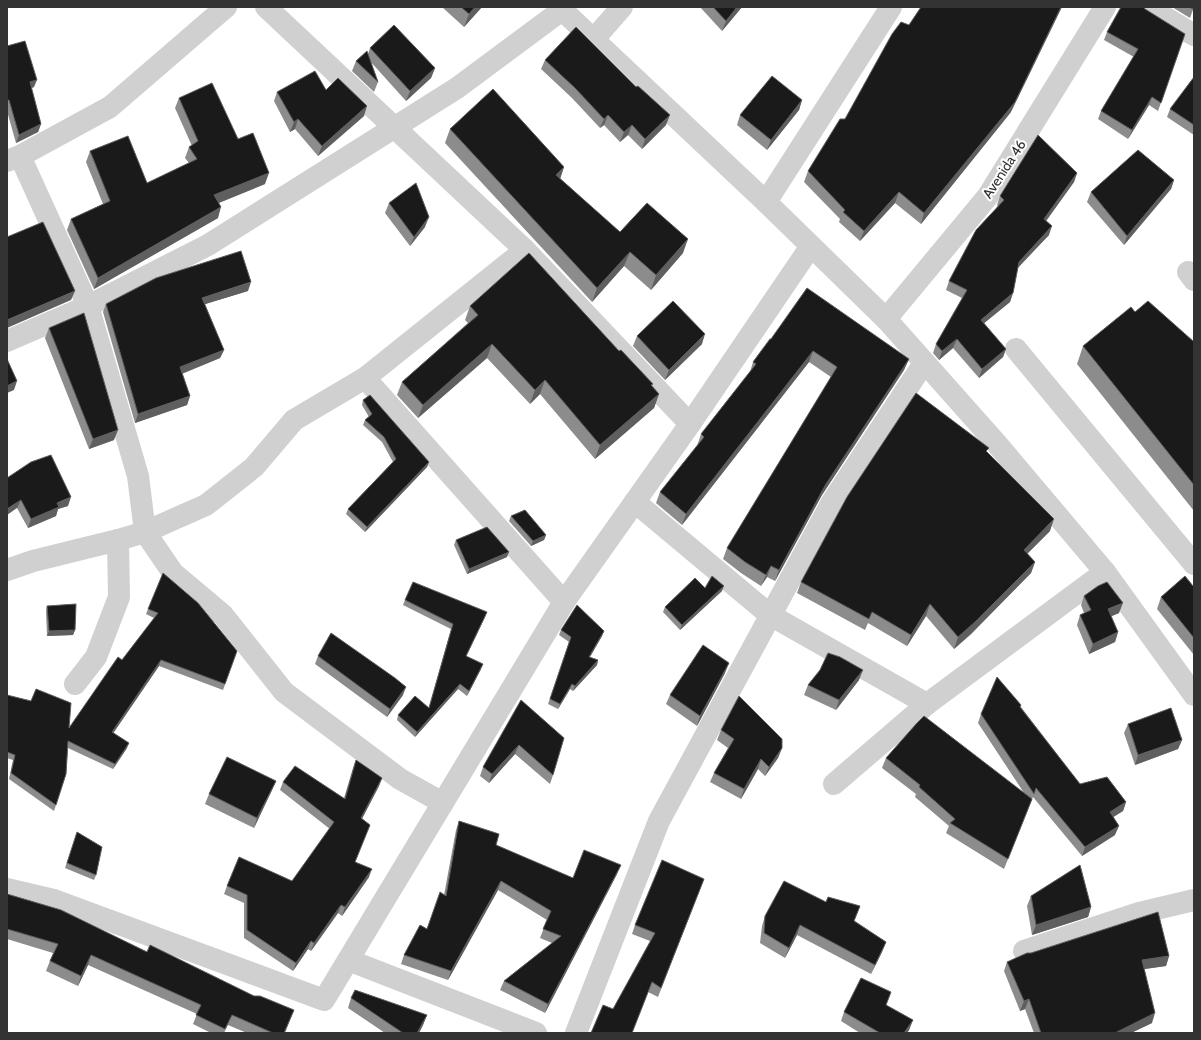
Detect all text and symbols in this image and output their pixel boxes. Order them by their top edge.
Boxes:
street label: Avenida 46 [978,136,1030,202]

